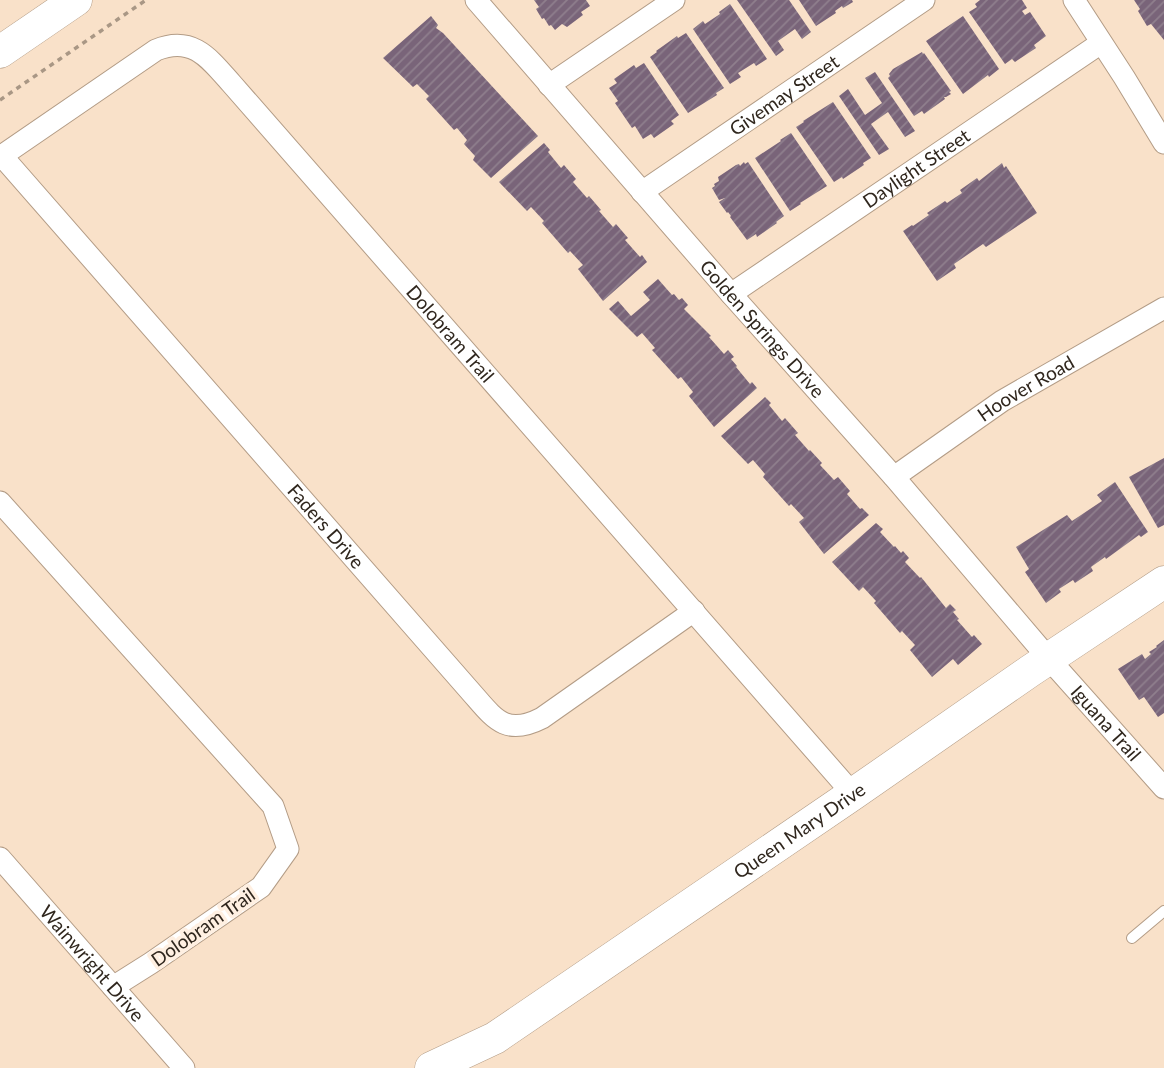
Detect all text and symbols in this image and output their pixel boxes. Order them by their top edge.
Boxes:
street label: Givemay Street [725,49,843,140]
street label: Daylight Street [858,123,974,212]
street label: Golden Springs Drive [696,255,830,402]
street label: Dolobram Trail [402,280,499,387]
street label: Hoover Road [973,350,1078,426]
street label: Faders Drive [283,479,370,573]
street label: Iguana Trail [1067,680,1146,765]
street label: Queen Mary Drive [729,777,869,883]
street label: Dolobram Trail [146,882,259,971]
street label: Wainwright Drive [36,900,150,1026]

